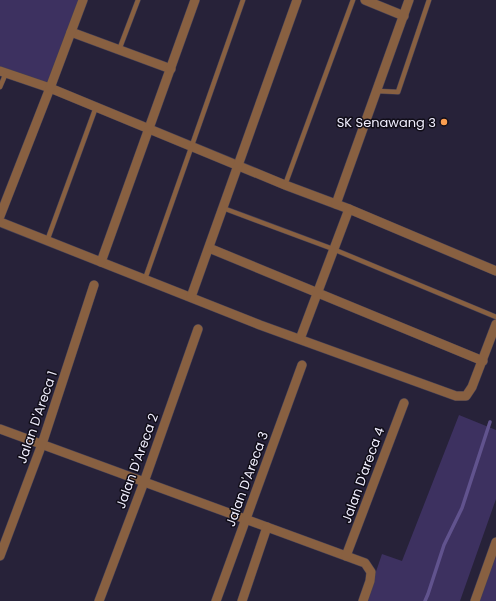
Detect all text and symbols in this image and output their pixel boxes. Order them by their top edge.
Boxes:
place label: SK Senawang 3 [337,113,436,132]
marker: SK Senawang 3 [439,117,449,127]
street label: Jalan D'Areca 1 [12,368,62,466]
street label: Jalan D'Areca 2 [111,411,163,511]
street label: Jalan D'areca 4 [337,424,389,526]
street label: Jalan D'Areca 3 [221,429,273,529]

